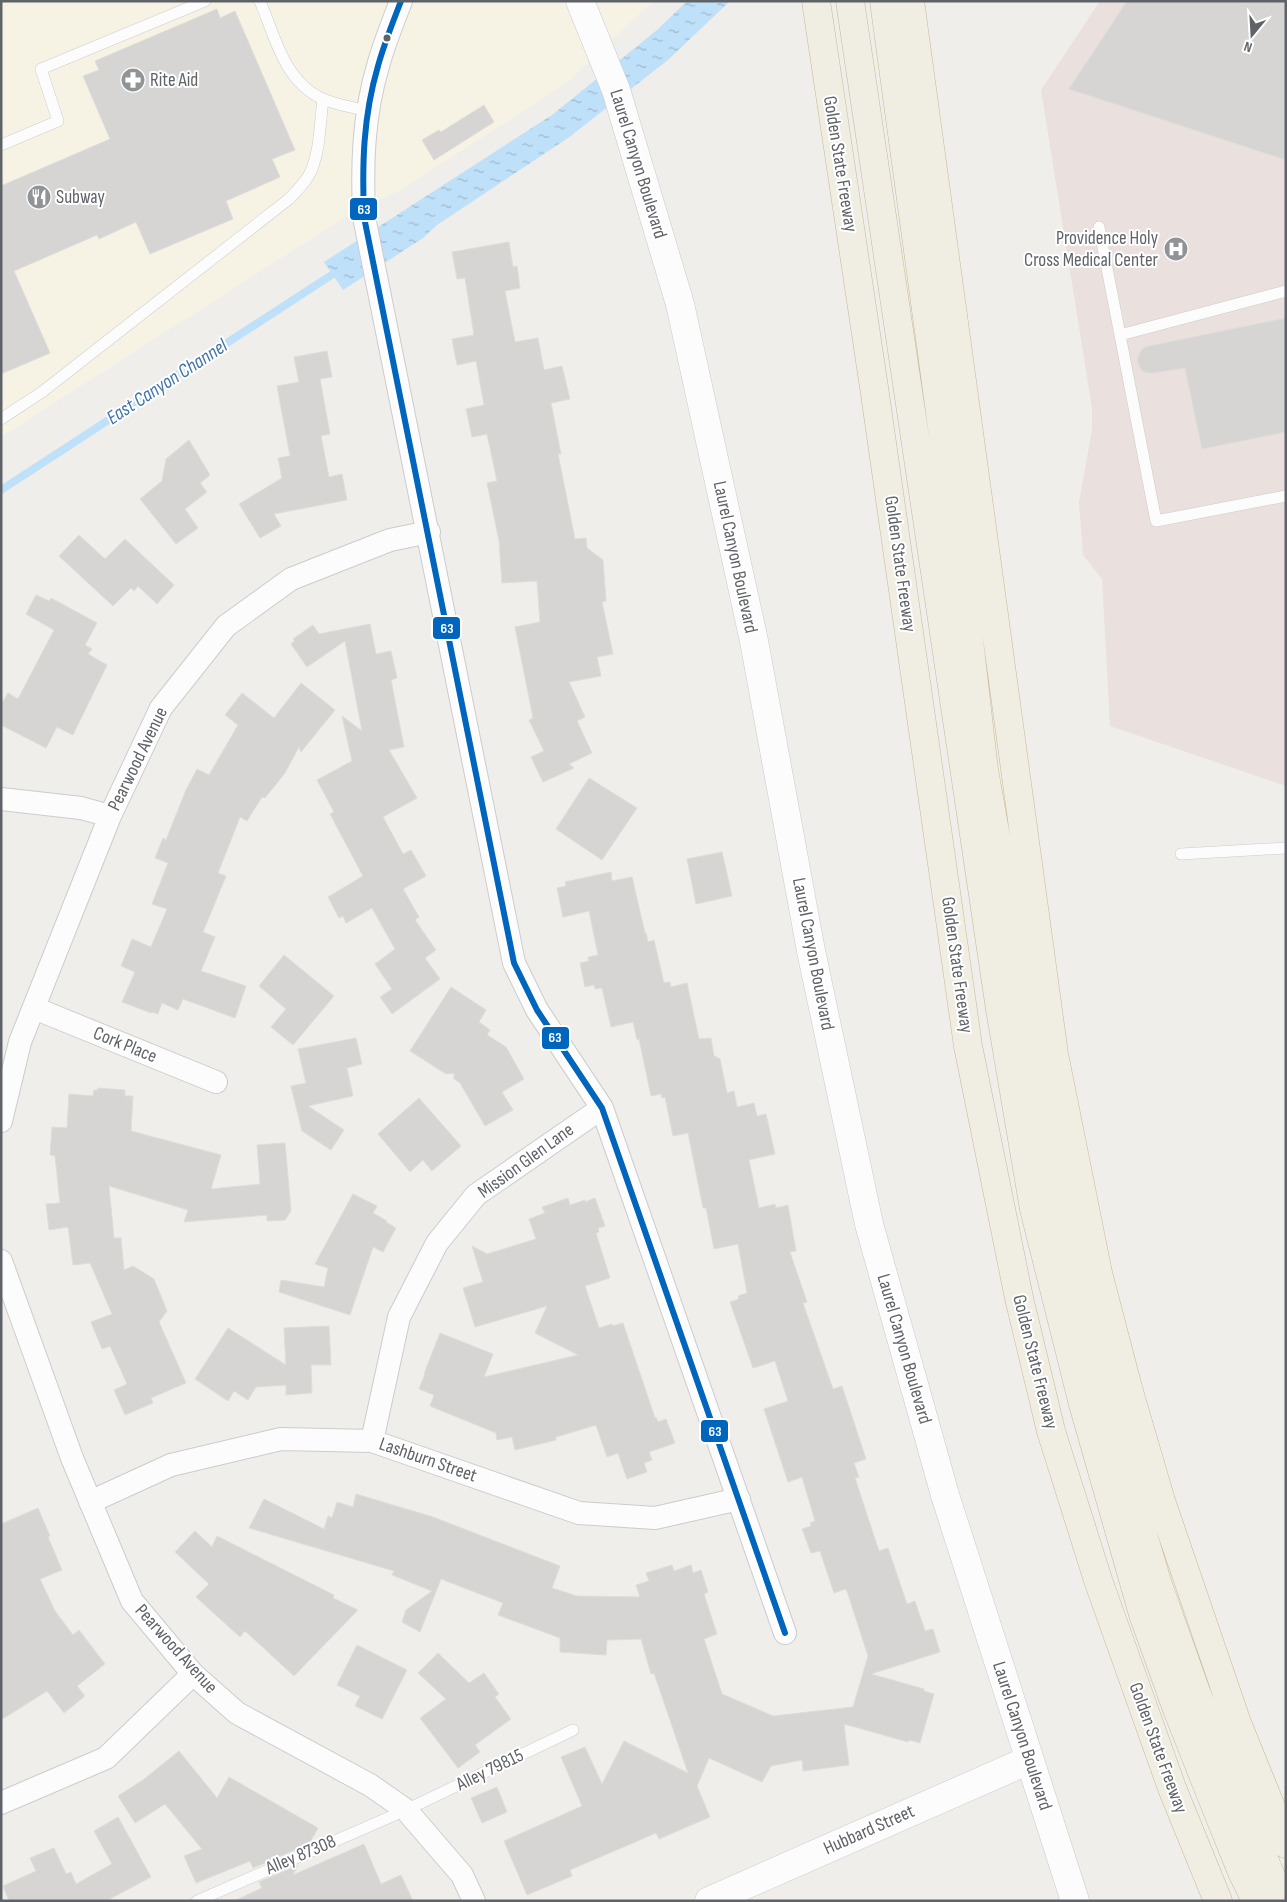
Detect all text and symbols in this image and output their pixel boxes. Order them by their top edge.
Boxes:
north arrow [1227,10,1277,60]
unlabelled marker [382,33,392,43]
text: N [1242,38,1254,56]
pharmacy icon: Rite Aid [120,67,146,93]
place label: Rite Aid [150,69,198,92]
street label: Laurel Canyon Boulevard [604,87,672,241]
street label: Golden State Freeway [818,94,862,234]
restaurant icon: Subway [26,184,52,210]
place label: Subway [56,186,105,209]
line badge: 63 [349,197,378,221]
text: 63 [358,201,370,218]
place label: Providence Holy Cross Medical Center [1024,227,1159,272]
hospital icon: Providence Holy Cross Medical Center [1163,236,1189,262]
water label: East Canyon Channel [102,333,233,430]
street label: Laurel Canyon Boulevard [708,479,762,635]
street label: Golden State Freeway [879,494,921,634]
line badge: 63 [432,616,461,640]
text: 63 [441,620,453,637]
street label: Pearwood Avenue [103,703,173,815]
street label: Laurel Canyon Boulevard [787,876,839,1032]
street label: Golden State Freeway [936,895,978,1035]
street label: Cork Place [90,1022,160,1068]
line badge: 63 [541,1026,570,1050]
text: 63 [549,1029,561,1046]
street label: Mission Glen Lane [474,1119,578,1203]
street label: Laurel Canyon Boulevard [872,1271,936,1427]
street label: Golden State Freeway [1007,1292,1063,1432]
line badge: 63 [700,1419,729,1443]
text: 63 [709,1423,721,1440]
street label: Lashburn Street [376,1433,480,1488]
street label: Pearwood Avenue [130,1600,222,1698]
street label: Laurel Canyon Boulevard [987,1659,1057,1813]
street label: Golden State Freeway [1124,1679,1193,1817]
street label: Alley 79815 [452,1744,527,1797]
street label: Hubbard Street [820,1800,918,1860]
street label: Alley 87308 [262,1830,340,1880]

